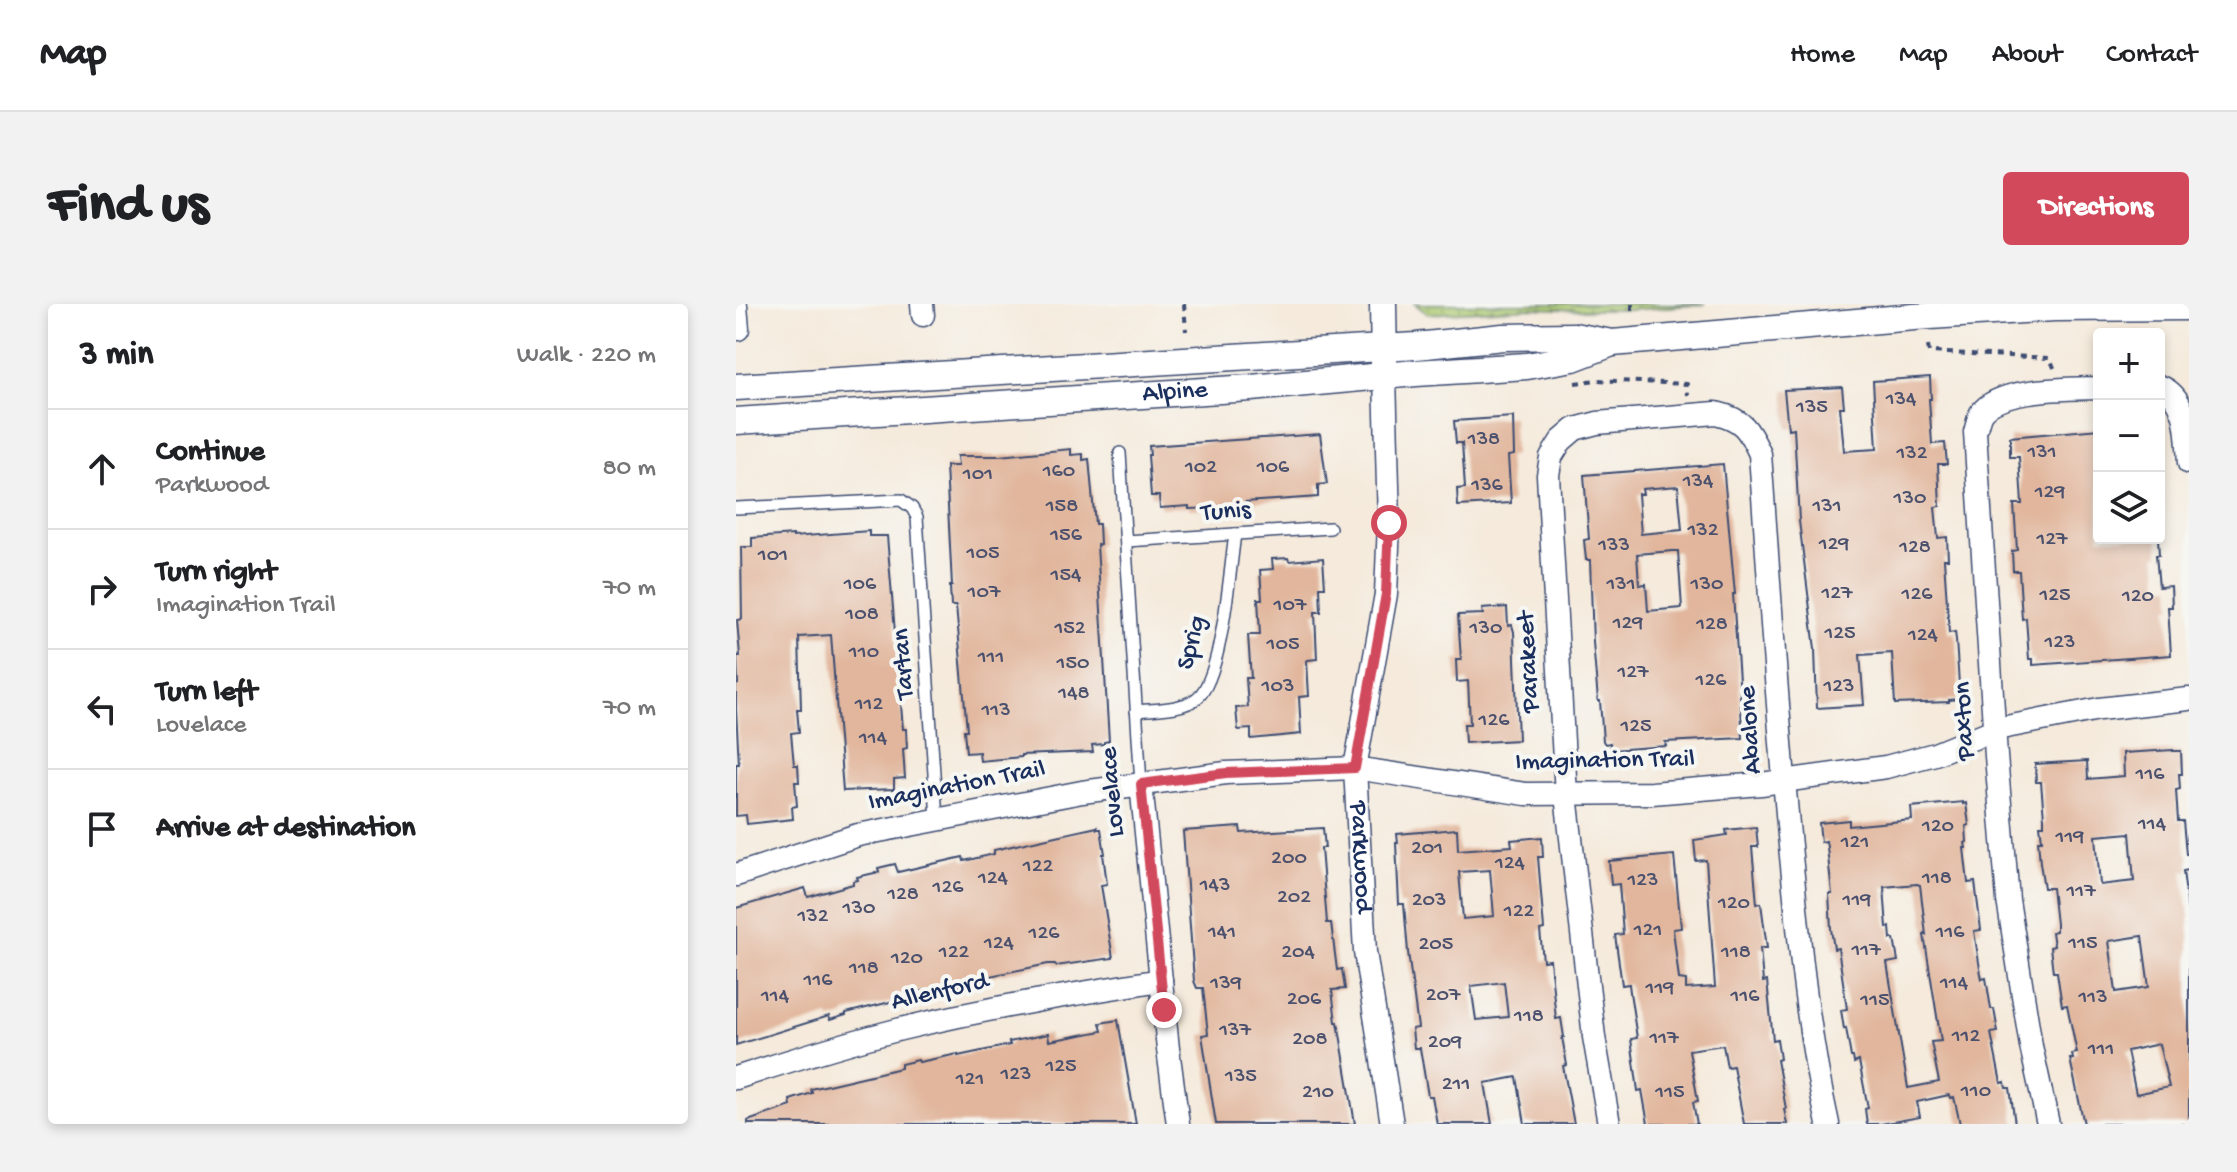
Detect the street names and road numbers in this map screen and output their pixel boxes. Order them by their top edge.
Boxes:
street label: Alpine [1142,375,1209,410]
street label: Tunis [1198,496,1253,530]
street label: Parakeet [1512,608,1548,714]
street label: Sprig [1171,613,1215,673]
street label: Tartan [887,627,923,703]
street label: Paxton [1948,680,1984,762]
street label: Abalone [1733,684,1771,775]
street label: Lovelace [1095,745,1133,838]
street label: Imagination Trail [1515,745,1695,779]
street label: Imagination Trail [866,755,1048,819]
street label: Parkwood [1341,799,1378,916]
street label: Allenford [889,966,993,1019]

